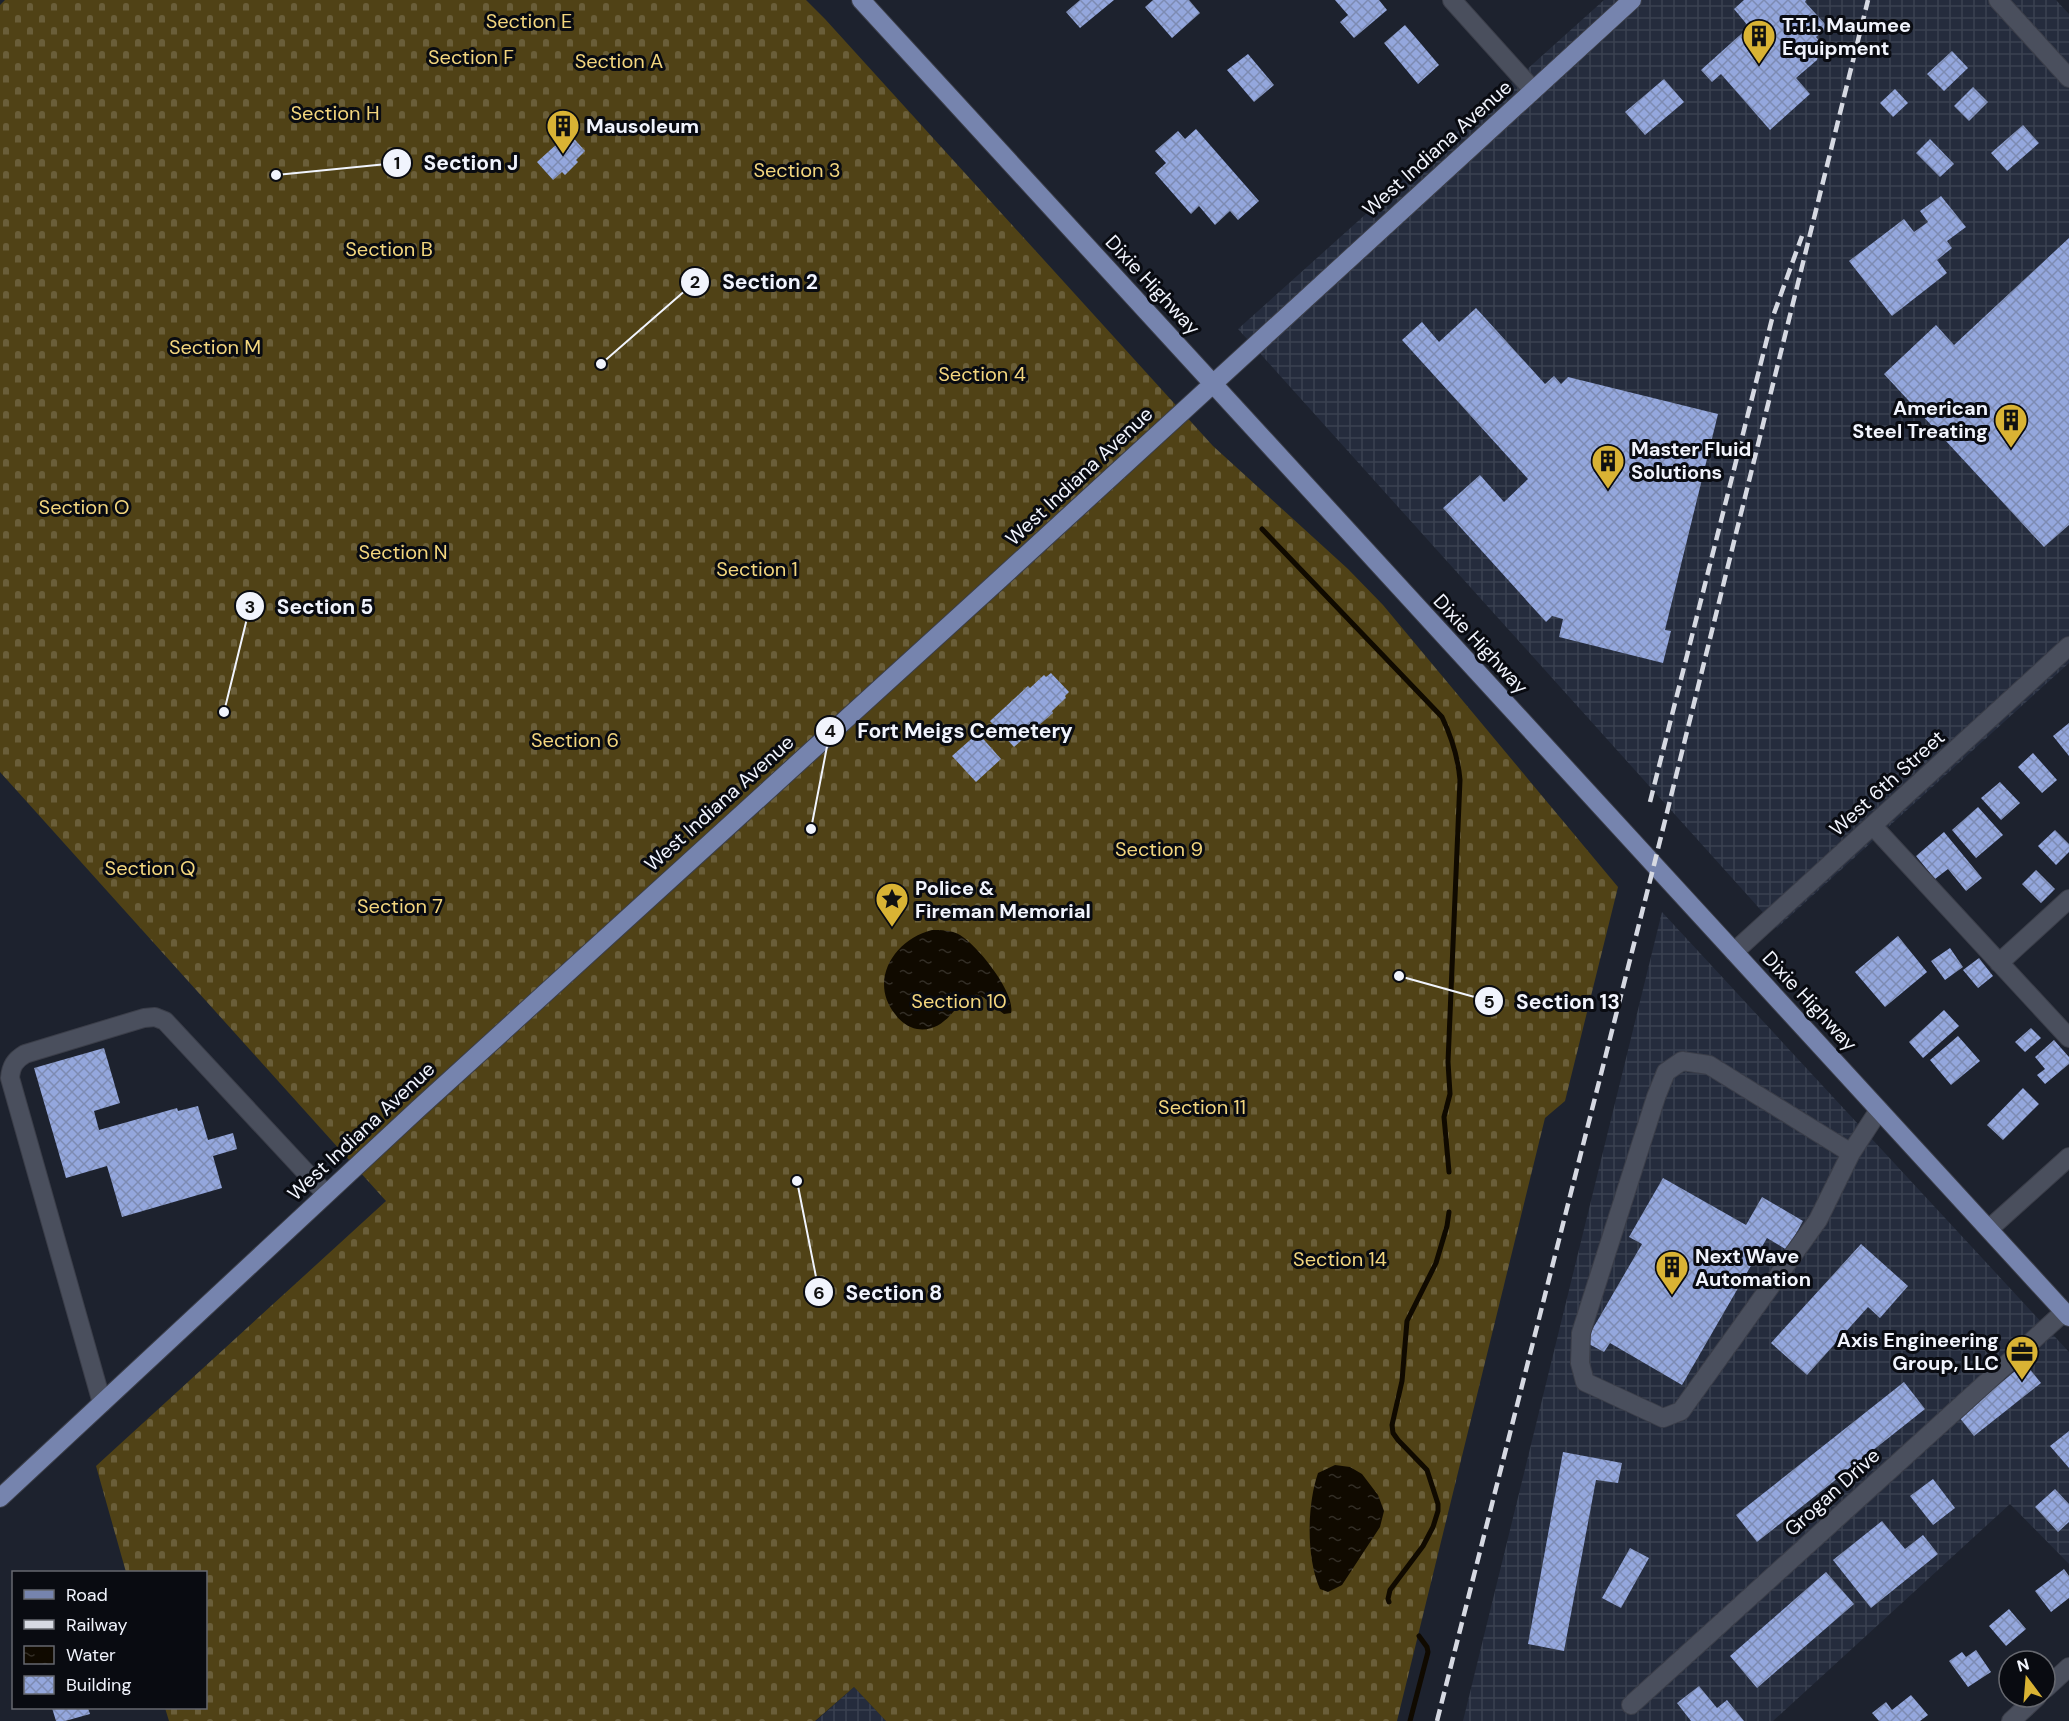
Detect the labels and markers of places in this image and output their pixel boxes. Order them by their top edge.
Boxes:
place label: T.T.I. Maumee Equipment [1782,12,1911,61]
building icon: T.T.I. Maumee Equipment [1741,18,1777,65]
building icon: Mausoleum [545,108,581,155]
place label: Mausoleum [586,113,699,139]
callout: Section J [382,143,531,182]
callout: Section 2 [680,263,830,302]
place label: American Steel Treating [1852,395,1988,444]
building icon: American Steel Treating [1993,402,2029,449]
place label: Master Fluid Solutions [1631,436,1751,485]
building icon: Master Fluid Solutions [1590,443,1626,490]
callout: Section 5 [235,587,385,626]
callout: Fort Meigs Cemetery [815,711,1084,750]
place label: Police & Fireman Memorial [915,875,1091,924]
place icon: Police & Fireman Memorial [874,881,910,928]
callout: Section 13 [1474,982,1632,1021]
place label: Next Wave Automation [1695,1243,1811,1292]
building icon: Next Wave Automation [1654,1249,1690,1296]
callout: Section 8 [804,1273,954,1312]
place label: Axis Engineering Group, LLC [1837,1327,1999,1376]
office icon: Axis Engineering Group, LLC [2004,1334,2040,1381]

